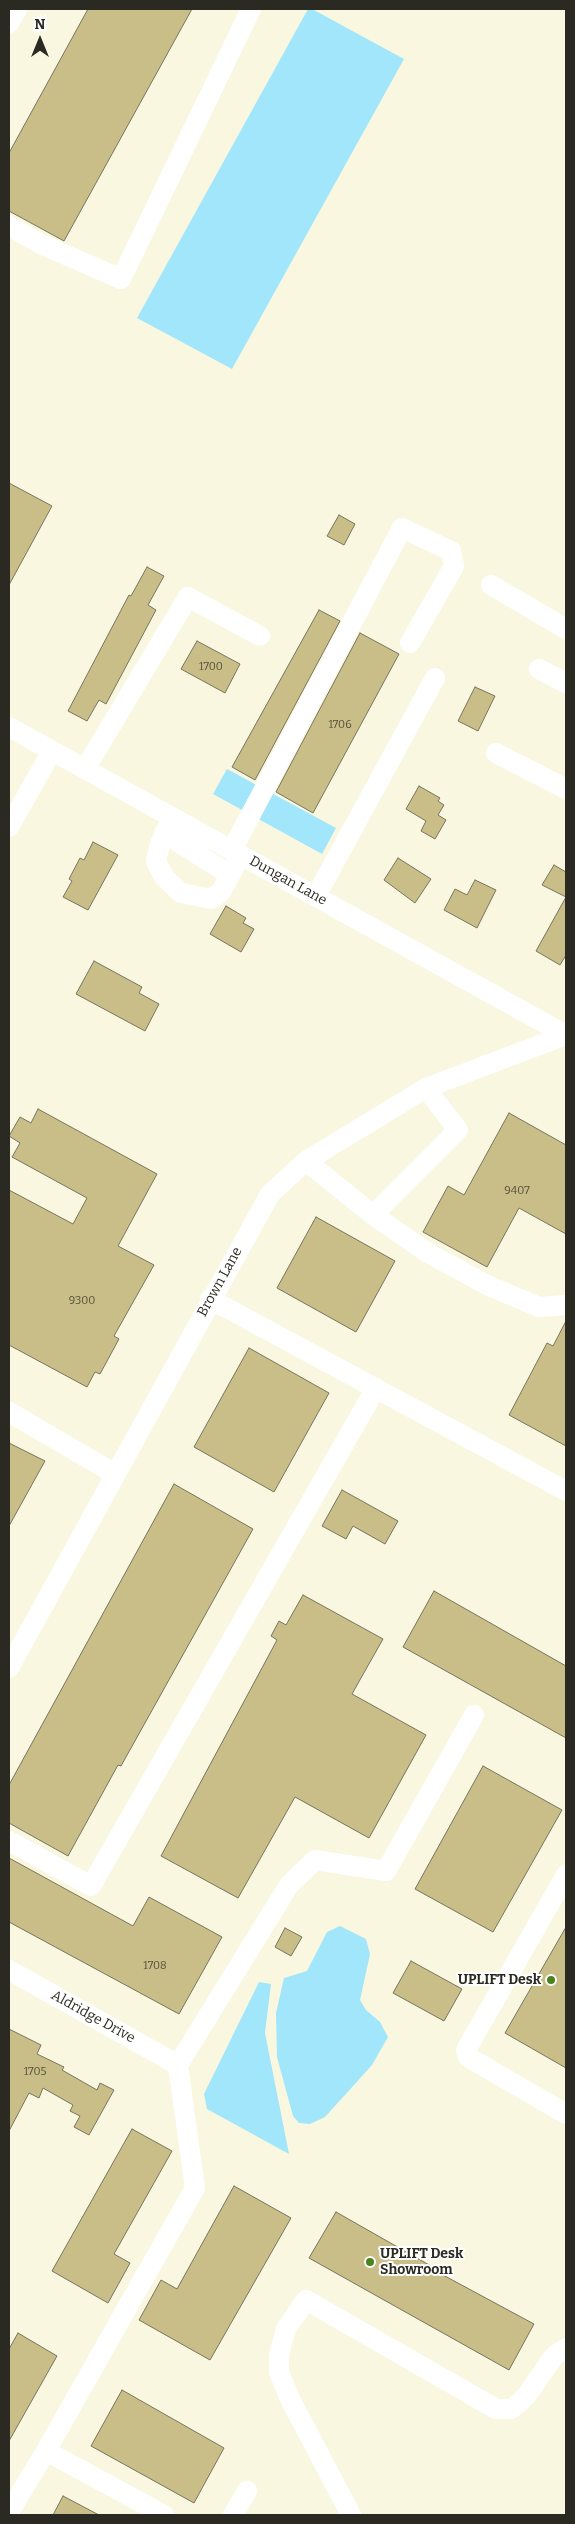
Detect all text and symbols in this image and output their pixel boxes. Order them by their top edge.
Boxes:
north arrow [15,15,65,65]
text: N [35,16,45,33]
house number: 1700 [199,660,223,674]
house number: 1706 [328,718,352,732]
street label: Dungan Lane [246,853,330,909]
house number: 9407 [504,1184,530,1198]
street label: Brown Lane [194,1244,246,1320]
house number: 9300 [69,1294,95,1308]
house number: 1708 [143,1959,167,1973]
place label: UPLIFT Desk [458,1972,541,1988]
marker: UPLIFT Desk [545,1974,557,1986]
street label: Aldridge Drive [48,1987,138,2047]
house number: 1705 [24,2065,46,2079]
place label: UPLIFT Desk Showroom [380,2246,463,2278]
marker: UPLIFT Desk Showroom [364,2256,376,2268]

